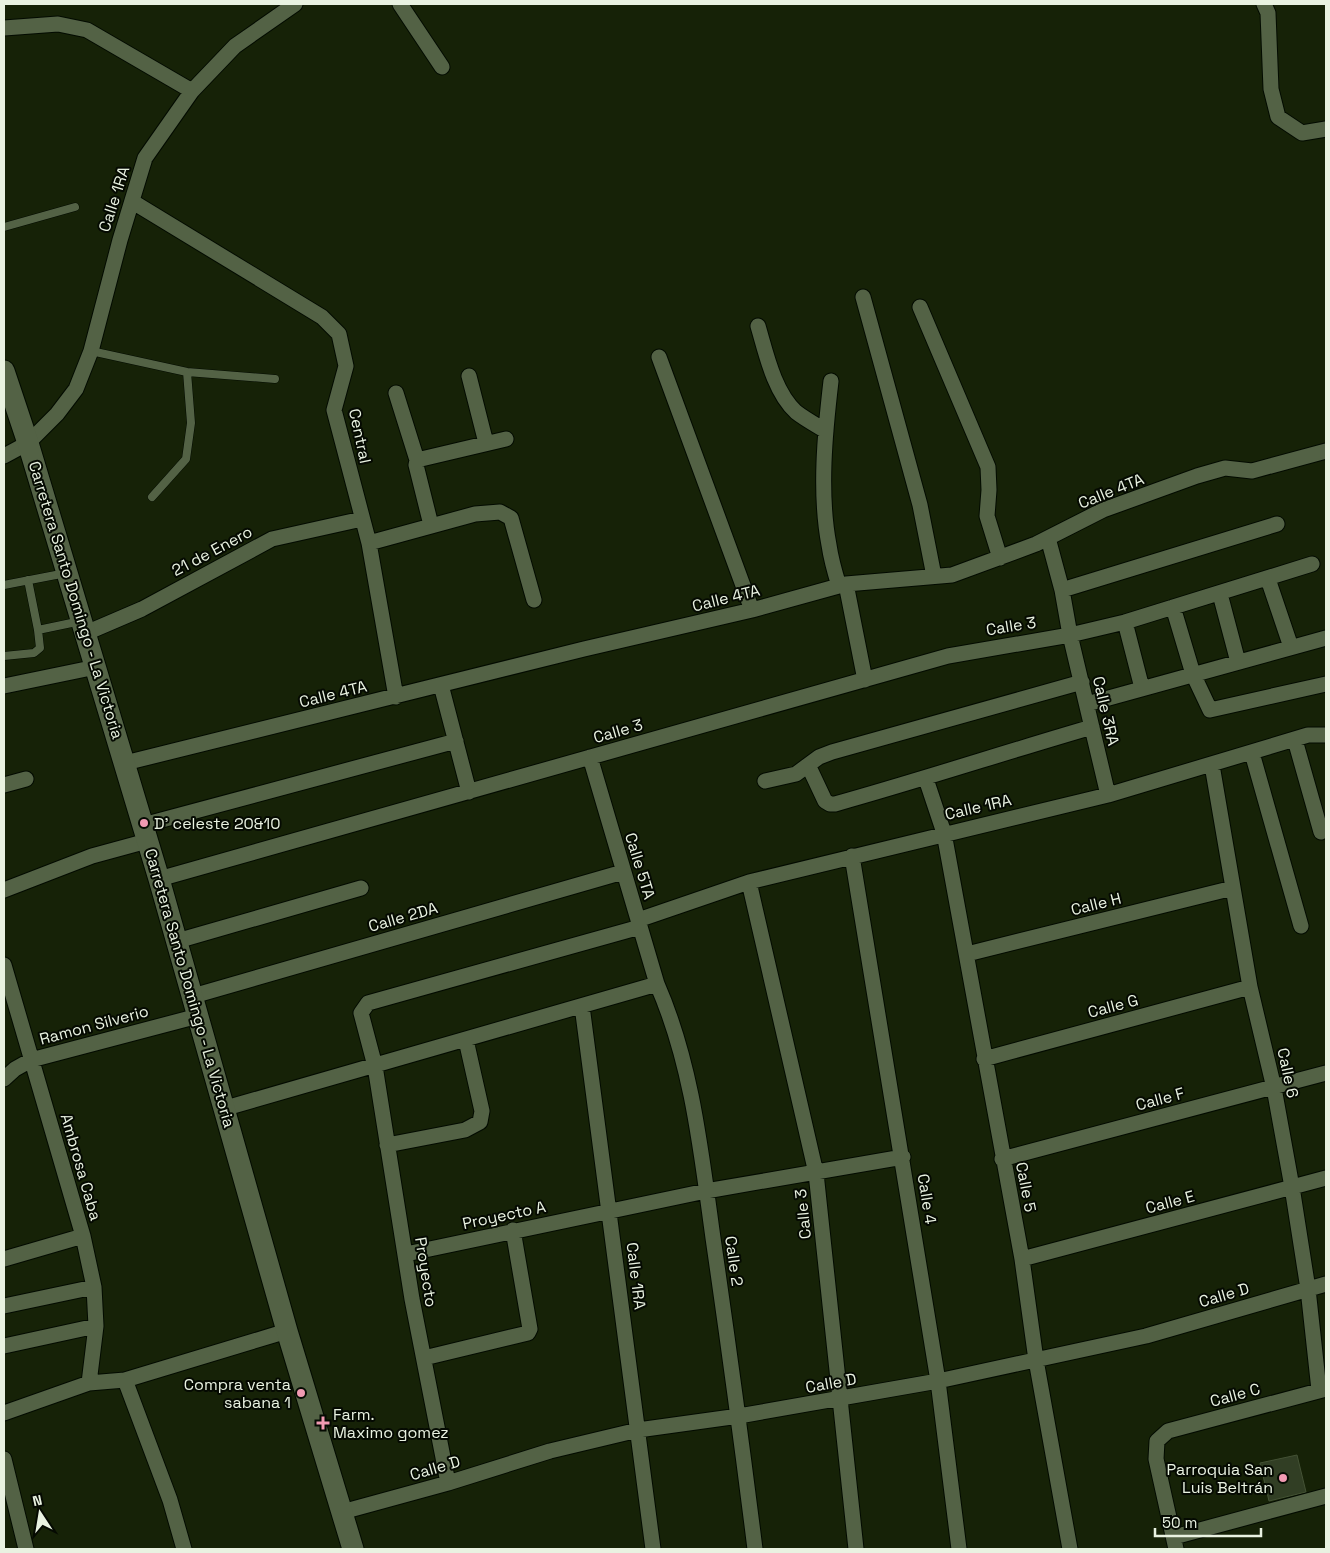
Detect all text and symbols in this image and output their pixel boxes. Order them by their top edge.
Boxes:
street label: Calle 1RA [94,164,134,234]
street label: Central [344,407,376,465]
street label: Carretera Santo Domingo - La Victoria [24,459,128,741]
street label: Calle 4TA [1075,468,1147,514]
street label: 21 de Enero [168,521,256,581]
street label: Calle 4TA [690,579,762,617]
street label: Calle 3 [984,612,1038,640]
street label: Calle 3RA [1088,674,1124,748]
street label: Calle 4TA [297,675,369,713]
street label: Calle 3 [591,714,645,748]
street label: Calle 1RA [943,789,1013,825]
place label: D’ celeste 20&10 [154,813,280,834]
marker: D’ celeste 20&10 [138,817,150,829]
street label: Calle 5TA [620,830,660,902]
street label: Carretera Santo Domingo - La Victoria [140,846,240,1130]
street label: Calle H [1069,888,1123,920]
street label: Calle 2DA [366,897,440,937]
street label: Calle G [1085,989,1141,1023]
street label: Ramon Silverio [37,1000,151,1050]
street label: Calle 6 [1272,1046,1304,1100]
street label: Calle F [1133,1082,1187,1116]
street label: Ambrosa Caba [56,1111,106,1223]
street label: Calle 5 [1011,1160,1041,1214]
street label: Calle 4 [913,1172,941,1226]
street label: Calle E [1143,1185,1197,1219]
street label: Calle 3 [790,1188,816,1240]
street label: Proyecto A [460,1196,548,1234]
street label: Proyecto [410,1235,442,1309]
street label: Calle 2 [720,1235,748,1287]
street label: Calle 1RA [621,1241,651,1311]
street label: Calle D [1196,1278,1252,1312]
street label: Calle D [804,1368,858,1398]
place label: Compra venta sabana 1 [184,1374,291,1413]
street label: Calle C [1208,1378,1262,1412]
marker: Compra venta sabana 1 [295,1387,307,1399]
place label: Farm. Maximo gomez [333,1404,449,1443]
marker: Farm. Maximo gomez [317,1417,329,1429]
street label: Calle D [407,1451,463,1485]
place label: Parroquia San Luis Beltrán [1167,1459,1273,1498]
marker: Parroquia San Luis Beltrán [1277,1472,1289,1484]
north arrow [15,1488,65,1538]
text: N [31,1491,44,1510]
scale bar [1155,1506,1261,1538]
text: 50 m [1162,1513,1197,1532]

